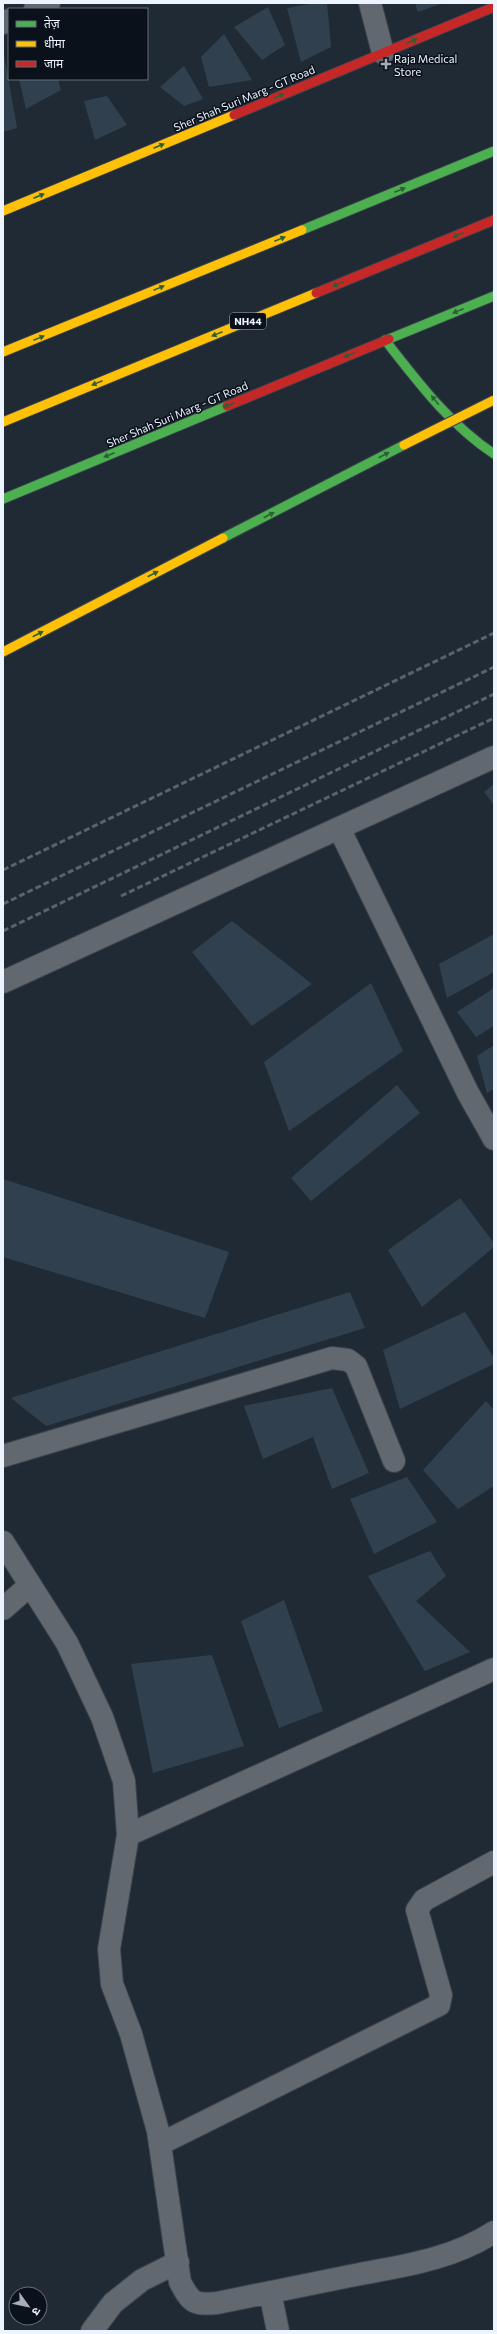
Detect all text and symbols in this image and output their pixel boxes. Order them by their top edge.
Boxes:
legend [8,8,148,80]
text: तेज़ [44,16,61,30]
text: धीमा [44,36,66,50]
one-way arrow [407,38,418,44]
place label: Raja Medical Store [394,52,457,78]
text: जाम [44,56,64,70]
marker: Raja Medical Store [381,59,391,69]
street label: Sher Shah Suri Marg - GT Road [171,62,317,134]
one-way arrow [274,93,285,99]
one-way arrow [154,142,166,148]
one-way arrow [394,186,406,192]
one-way arrow [33,192,45,199]
one-way arrow [452,232,463,238]
one-way arrow [274,236,285,242]
one-way arrow [331,282,343,288]
one-way arrow [154,285,166,291]
one-way arrow [451,308,463,314]
road number: NH44 [230,313,266,329]
one-way arrow [211,331,223,337]
one-way arrow [34,334,46,340]
one-way arrow [344,352,355,358]
street label: Sher Shah Suri Marg - GT Road [104,378,250,450]
one-way arrow [91,381,103,387]
one-way arrow [430,395,439,405]
one-way arrow [224,402,235,408]
one-way arrow [104,452,115,458]
one-way arrow [378,452,390,458]
one-way arrow [263,511,275,518]
one-way arrow [147,571,159,577]
one-way arrow [32,631,43,637]
north arrow [8,2286,48,2326]
text: उ [29,2305,44,2318]

